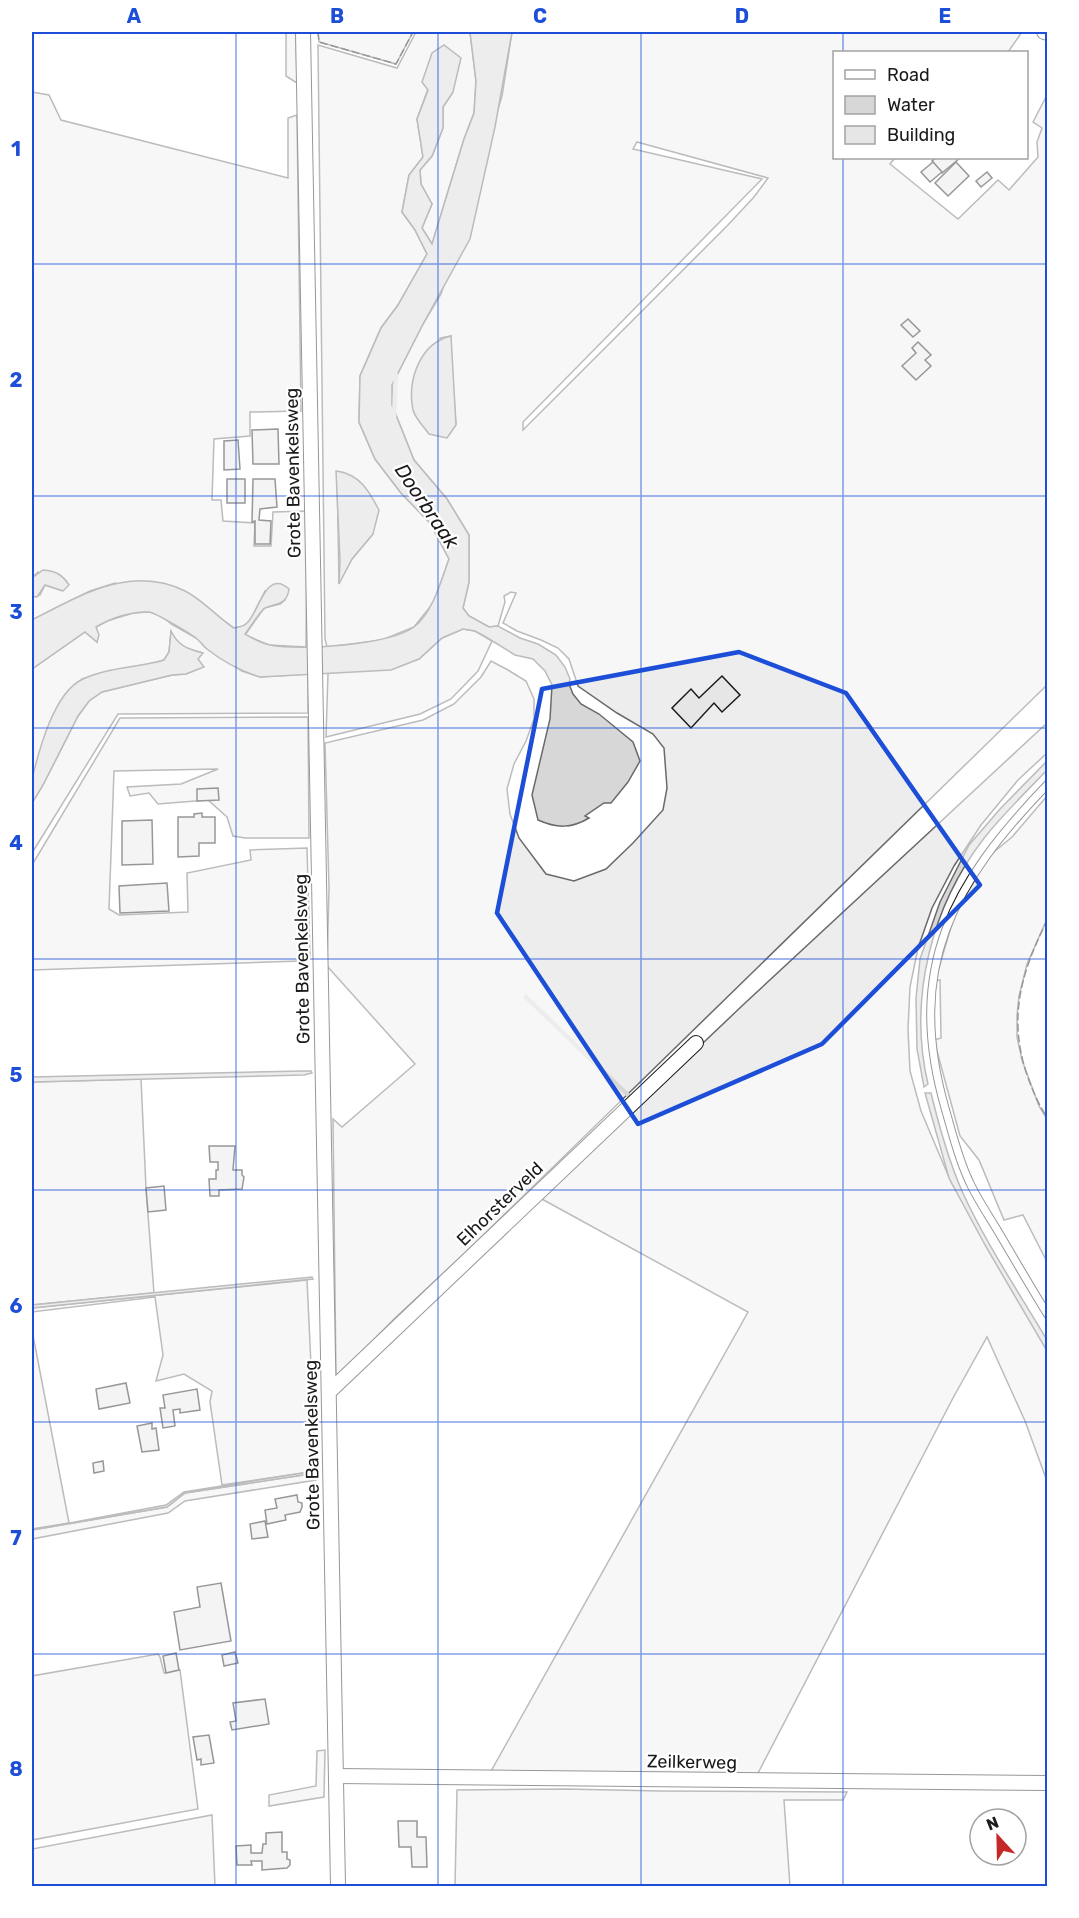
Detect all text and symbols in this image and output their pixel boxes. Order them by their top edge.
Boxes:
text: A [127,4,142,28]
text: B [330,4,344,28]
text: C [533,4,547,28]
text: D [735,4,749,28]
text: E [939,4,951,28]
legend [833,51,1028,159]
text: Road [887,64,930,86]
text: Water [887,94,935,116]
text: Building [887,124,955,146]
text: 1 [11,137,21,161]
text: 2 [10,368,23,392]
street label: Grote Bavenkelsweg [281,388,305,558]
water label: Doorbraak [390,459,465,554]
text: 3 [9,600,23,624]
text: 4 [9,831,23,855]
street label: Grote Bavenkelsweg [290,874,314,1044]
text: 5 [10,1063,23,1087]
street label: Elhorsterveld [452,1157,548,1251]
text: 6 [9,1294,23,1318]
street label: Grote Bavenkelsweg [300,1360,324,1530]
text: 7 [10,1526,22,1550]
street label: Zeilkerweg [647,1750,737,1774]
text: 8 [9,1757,23,1781]
north arrow [968,1807,1028,1867]
text: N [984,1813,1001,1835]

